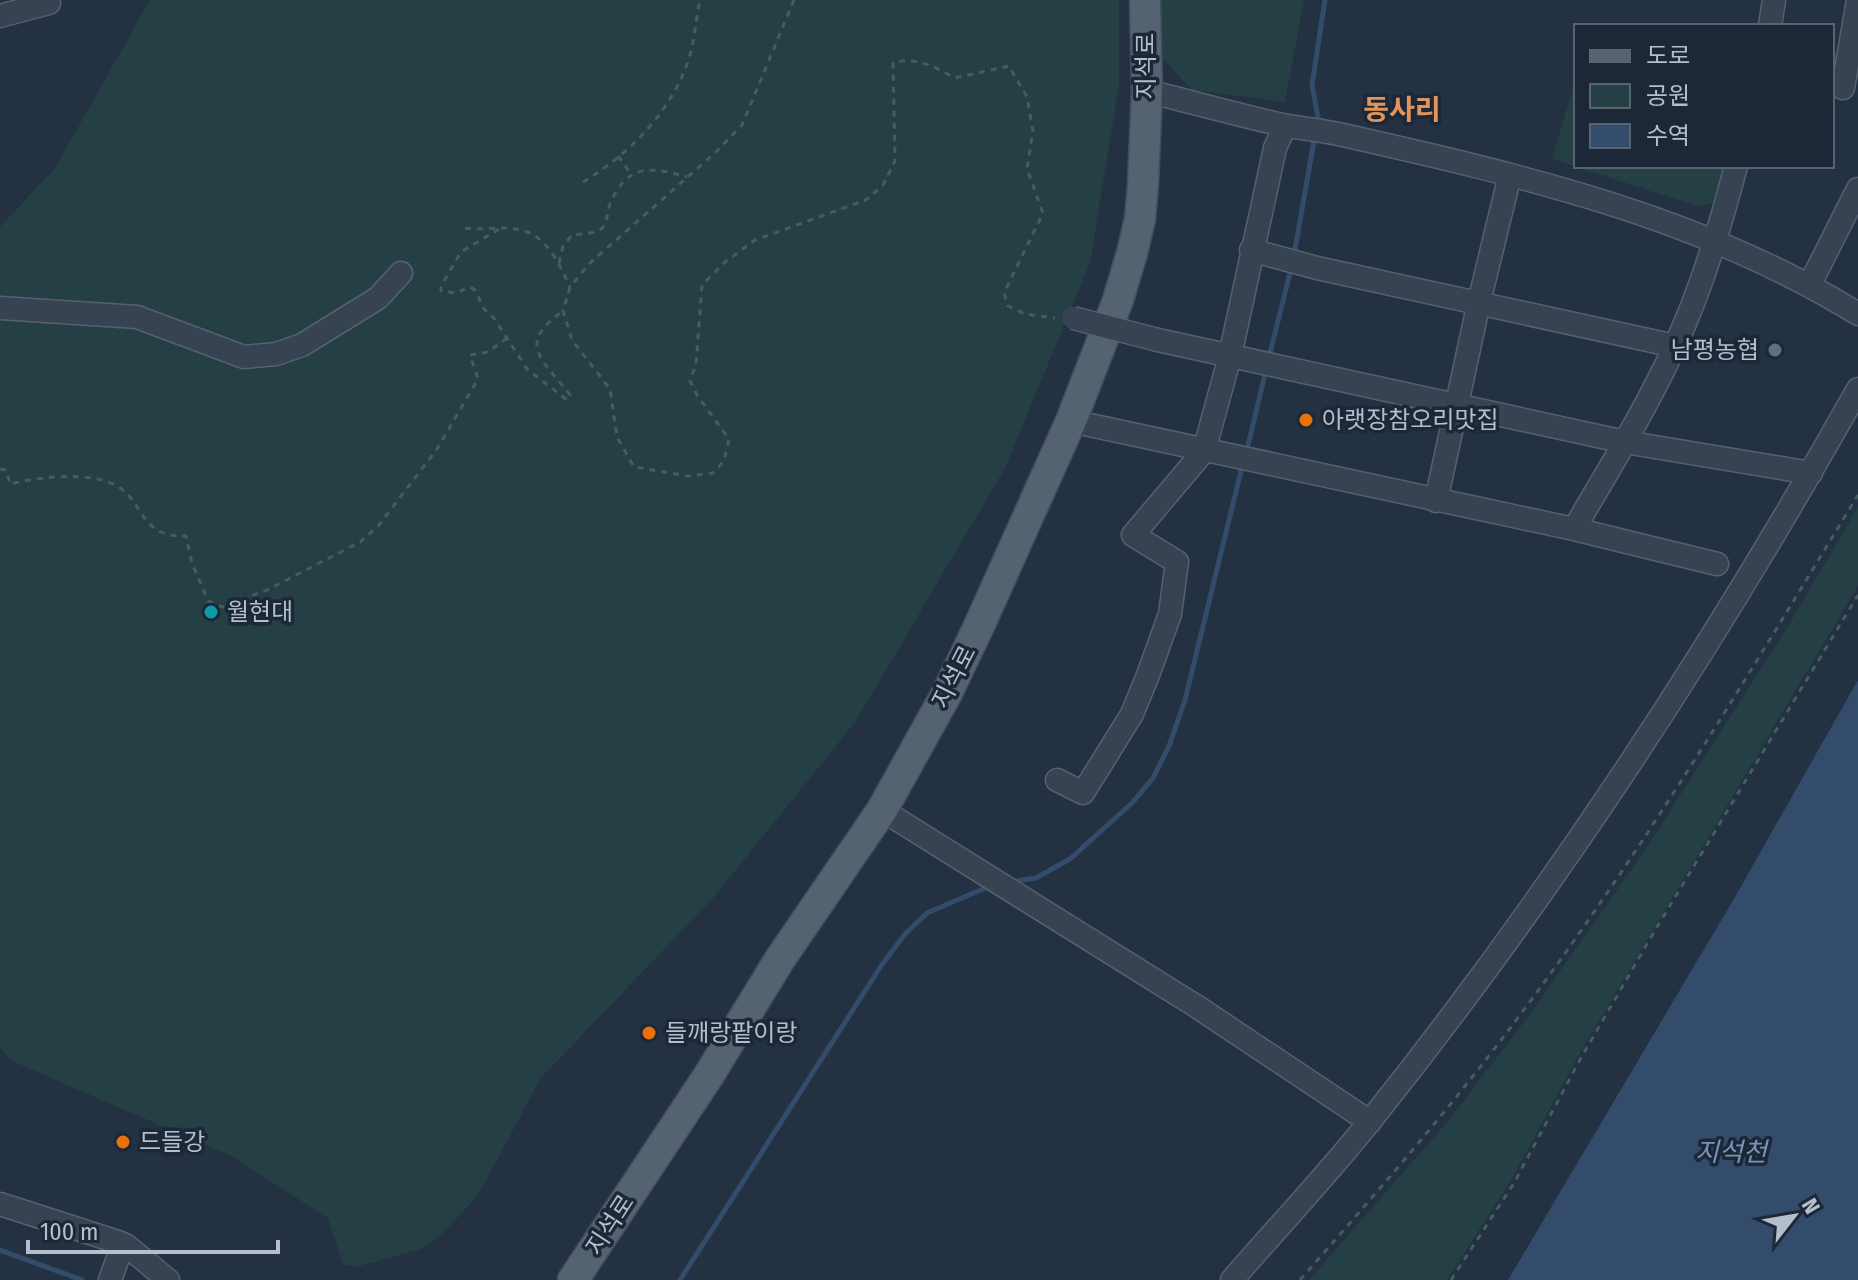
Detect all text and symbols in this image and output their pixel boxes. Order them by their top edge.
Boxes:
legend [1574,24,1834,168]
street label: 지석로 [1132,33,1160,99]
text: 도로 [1646,42,1690,70]
text: 공원 [1646,82,1690,110]
district label: 동사리 [1363,93,1441,126]
text: 수역 [1646,122,1690,150]
place label: 남평농협 [1671,336,1759,364]
marker: 남평농협 [1766,341,1784,359]
place label: 아랫장참오리맛집 [1322,406,1499,434]
marker: 아랫장참오리맛집 [1297,411,1315,429]
place label: 월현대 [227,598,293,626]
marker: 월현대 [202,603,220,621]
street label: 지석로 [926,641,982,713]
place label: 들깨랑팥이랑 [665,1019,797,1047]
marker: 들깨랑팥이랑 [640,1024,658,1042]
place label: 드들강 [139,1128,205,1156]
marker: 드들강 [114,1133,132,1151]
water label: 지석천 [1695,1137,1770,1168]
north arrow [1754,1176,1834,1256]
street label: 지석로 [580,1190,640,1260]
text: N [1796,1193,1826,1219]
scale bar [28,1204,278,1254]
text: 100 m [40,1218,98,1246]

